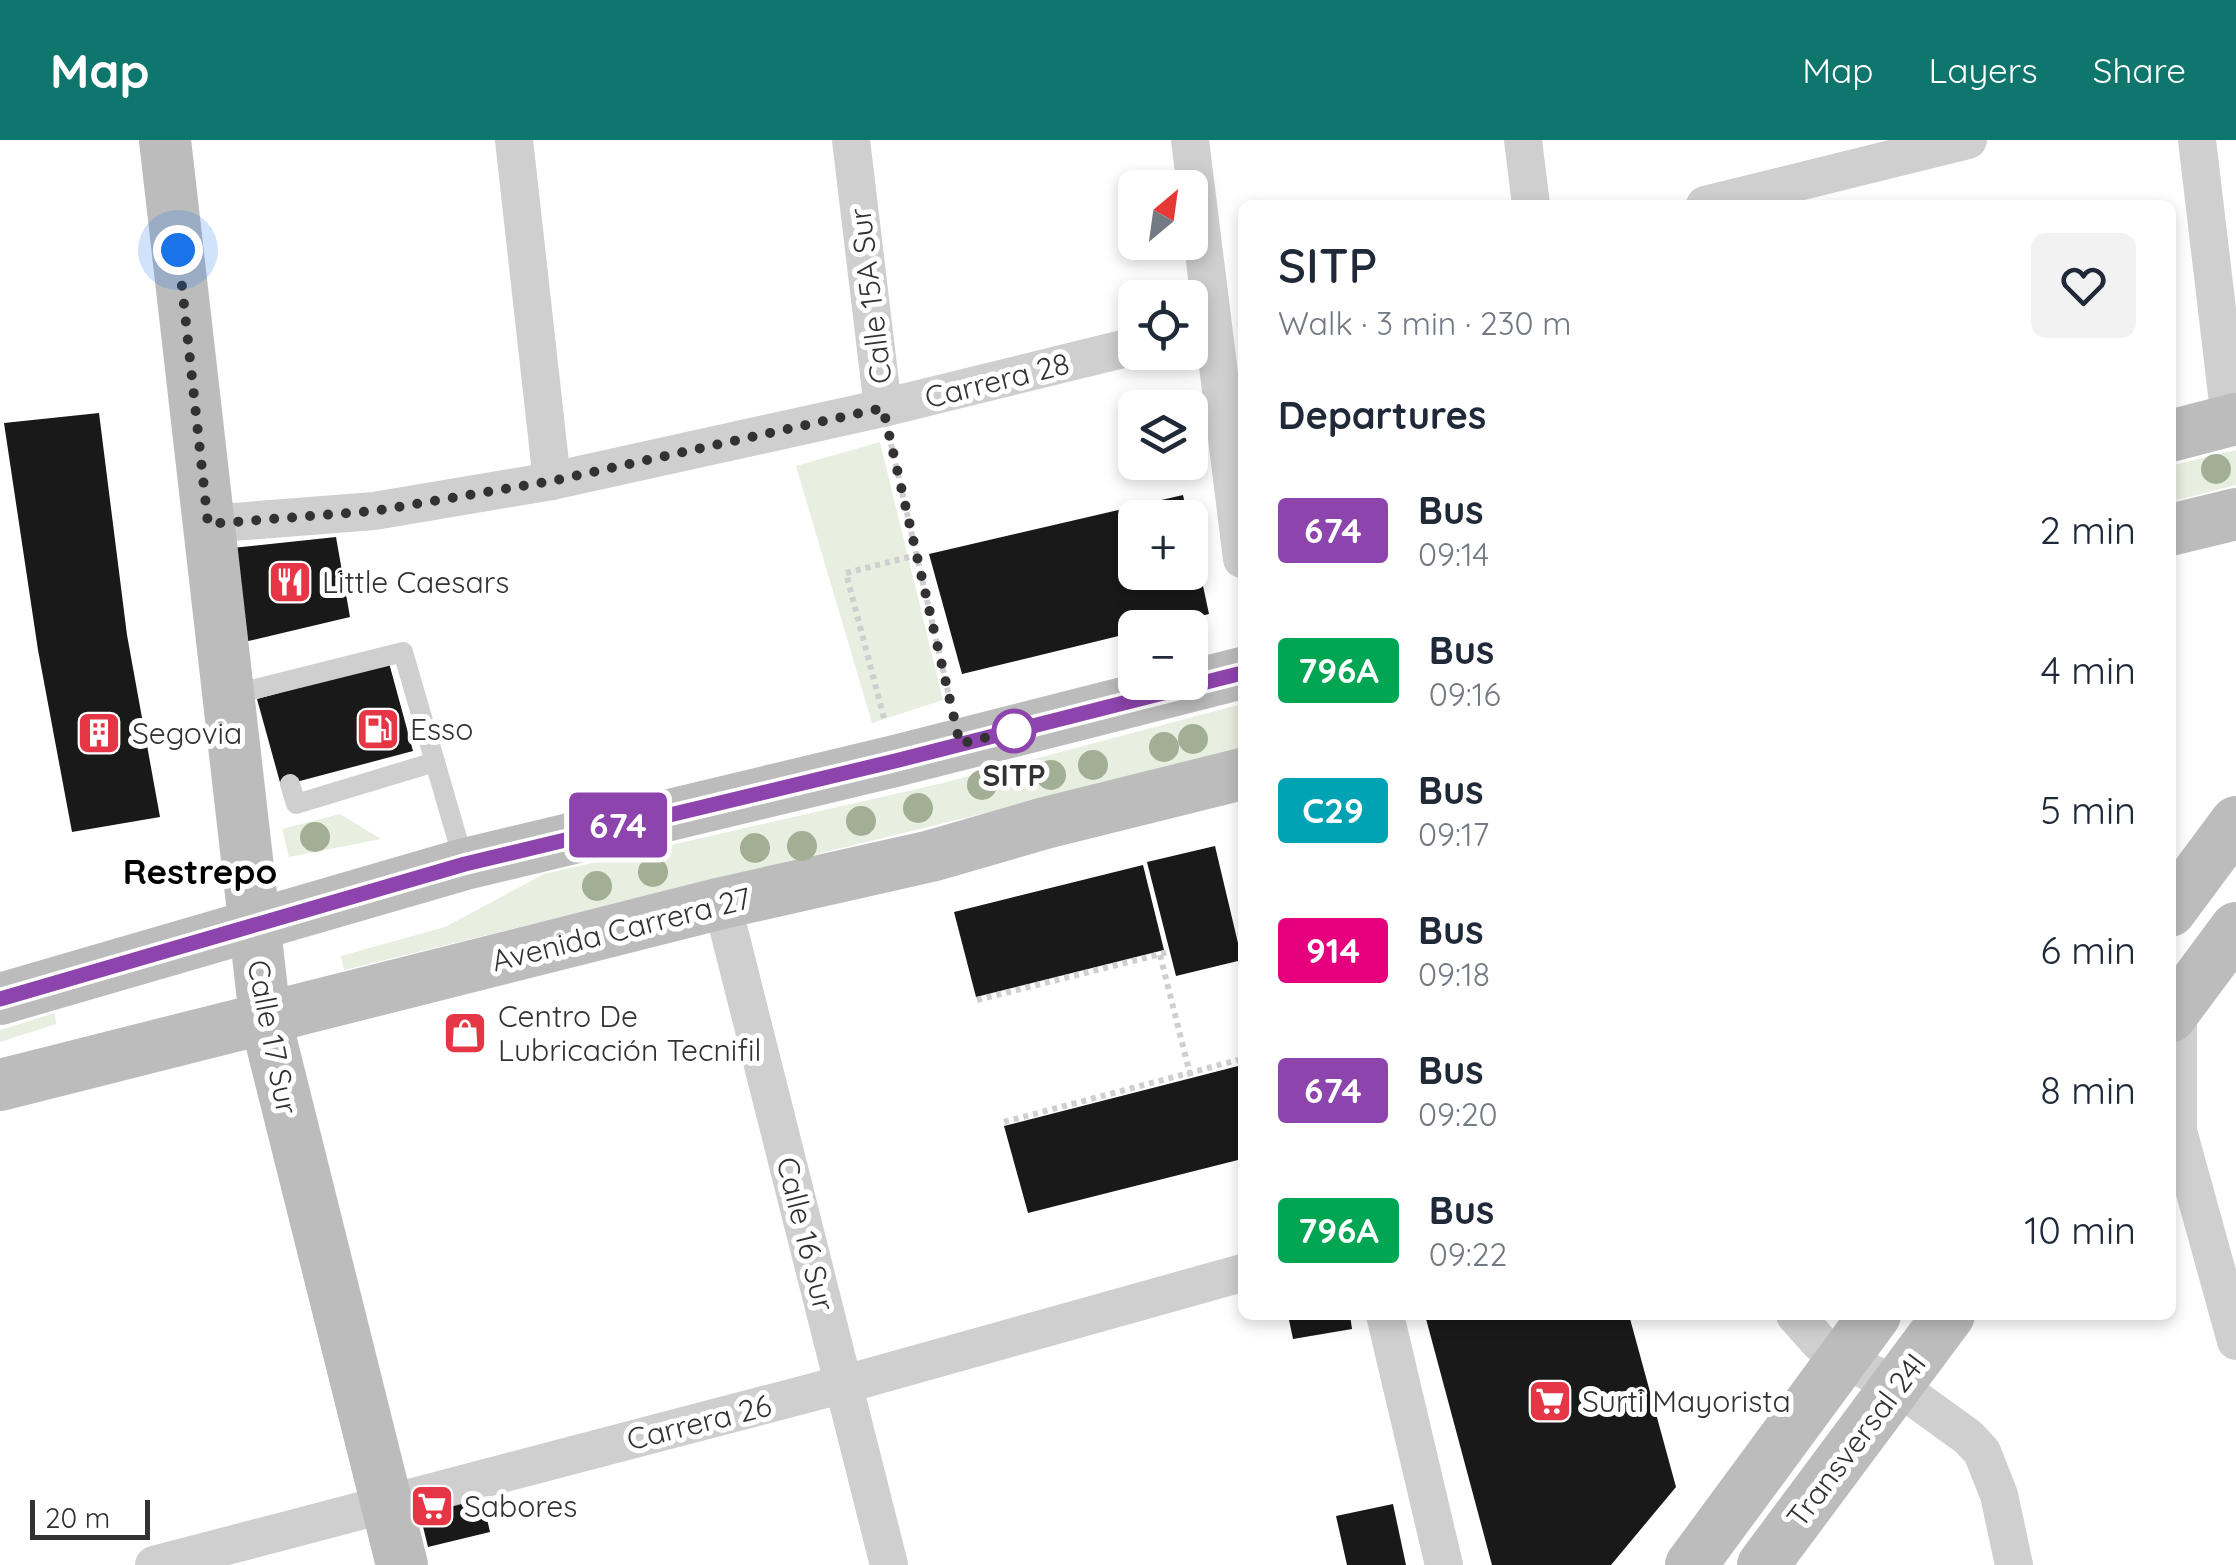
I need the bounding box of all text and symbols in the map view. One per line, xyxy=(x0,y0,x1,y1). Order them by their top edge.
text: Map xyxy=(50,40,150,100)
text: Map xyxy=(1802,48,1874,92)
text: Layers xyxy=(1929,48,2038,92)
text: Share xyxy=(2093,48,2186,92)
north arrow xyxy=(1118,170,1208,260)
map controls xyxy=(1118,170,1208,700)
street label: Calle 15A Sur xyxy=(840,205,900,386)
your location xyxy=(153,225,203,275)
button: heart xyxy=(2031,233,2136,338)
text: SITP xyxy=(1278,235,1377,295)
button: locate xyxy=(1118,280,1208,370)
text: Walk · 3 min · 230 m xyxy=(1278,303,1571,343)
street label: Carrera 28 xyxy=(921,344,1073,416)
button: layers xyxy=(1118,390,1208,480)
text: Departures xyxy=(1278,391,1486,439)
text: Bus xyxy=(1418,486,1484,534)
button: + xyxy=(1118,500,1208,590)
text: 2 min xyxy=(2040,506,2136,554)
text: 674 xyxy=(1304,508,1362,552)
text: 09:14 xyxy=(1418,534,1489,574)
restaurant icon: Little Caesars xyxy=(267,559,313,605)
place label: Little Caesars xyxy=(322,563,509,601)
button: − xyxy=(1118,610,1208,700)
text: Bus xyxy=(1429,626,1494,674)
text: 4 min xyxy=(2041,646,2136,694)
text: 796A xyxy=(1298,648,1379,692)
text: 09:16 xyxy=(1429,674,1501,714)
fuel station icon: Esso xyxy=(355,706,401,752)
building icon: Segovia xyxy=(76,710,122,756)
place label: Esso xyxy=(410,710,473,748)
marker: SITP xyxy=(993,710,1035,752)
place label: Segovia xyxy=(132,714,242,752)
place label: SITP xyxy=(982,756,1046,794)
text: Bus xyxy=(1418,766,1484,814)
text: 5 min xyxy=(2040,786,2136,834)
text: C29 xyxy=(1302,788,1364,832)
line badge: 674 xyxy=(560,792,676,858)
text: 674 xyxy=(589,803,647,847)
text: 09:17 xyxy=(1418,814,1489,854)
district label: Restrepo xyxy=(123,849,277,893)
street label: Avenida Carrera 27 xyxy=(487,878,755,980)
text: Bus xyxy=(1418,906,1484,954)
text: 6 min xyxy=(2040,926,2136,974)
text: 914 xyxy=(1306,928,1360,972)
text: 09:18 xyxy=(1418,954,1490,994)
street label: Calle 17 Sur xyxy=(239,957,307,1118)
place label: Centro De Lubricación Tecnifil xyxy=(498,997,761,1069)
shop icon: Centro De Lubricación Tecnifil xyxy=(442,1010,488,1056)
text: Bus xyxy=(1418,1046,1484,1094)
text: 8 min xyxy=(2040,1066,2136,1114)
text: 674 xyxy=(1304,1068,1362,1112)
text: 09:20 xyxy=(1418,1094,1498,1134)
street label: Calle 16 Sur xyxy=(769,1153,844,1315)
text: Bus xyxy=(1429,1186,1494,1234)
text: 10 min xyxy=(2024,1206,2136,1254)
text: 796A xyxy=(1298,1208,1379,1252)
text: 09:22 xyxy=(1429,1234,1507,1274)
street label: Transversal 24I xyxy=(1778,1345,1934,1535)
supermarket icon: Surti Mayorista xyxy=(1527,1378,1573,1424)
place label: Surti Mayorista xyxy=(1582,1382,1791,1420)
street label: Carrera 26 xyxy=(623,1386,775,1458)
supermarket icon: Sabores xyxy=(409,1483,455,1529)
place label: Sabores xyxy=(464,1487,577,1525)
scale bar xyxy=(30,1495,150,1540)
text: 20 m xyxy=(45,1500,110,1535)

